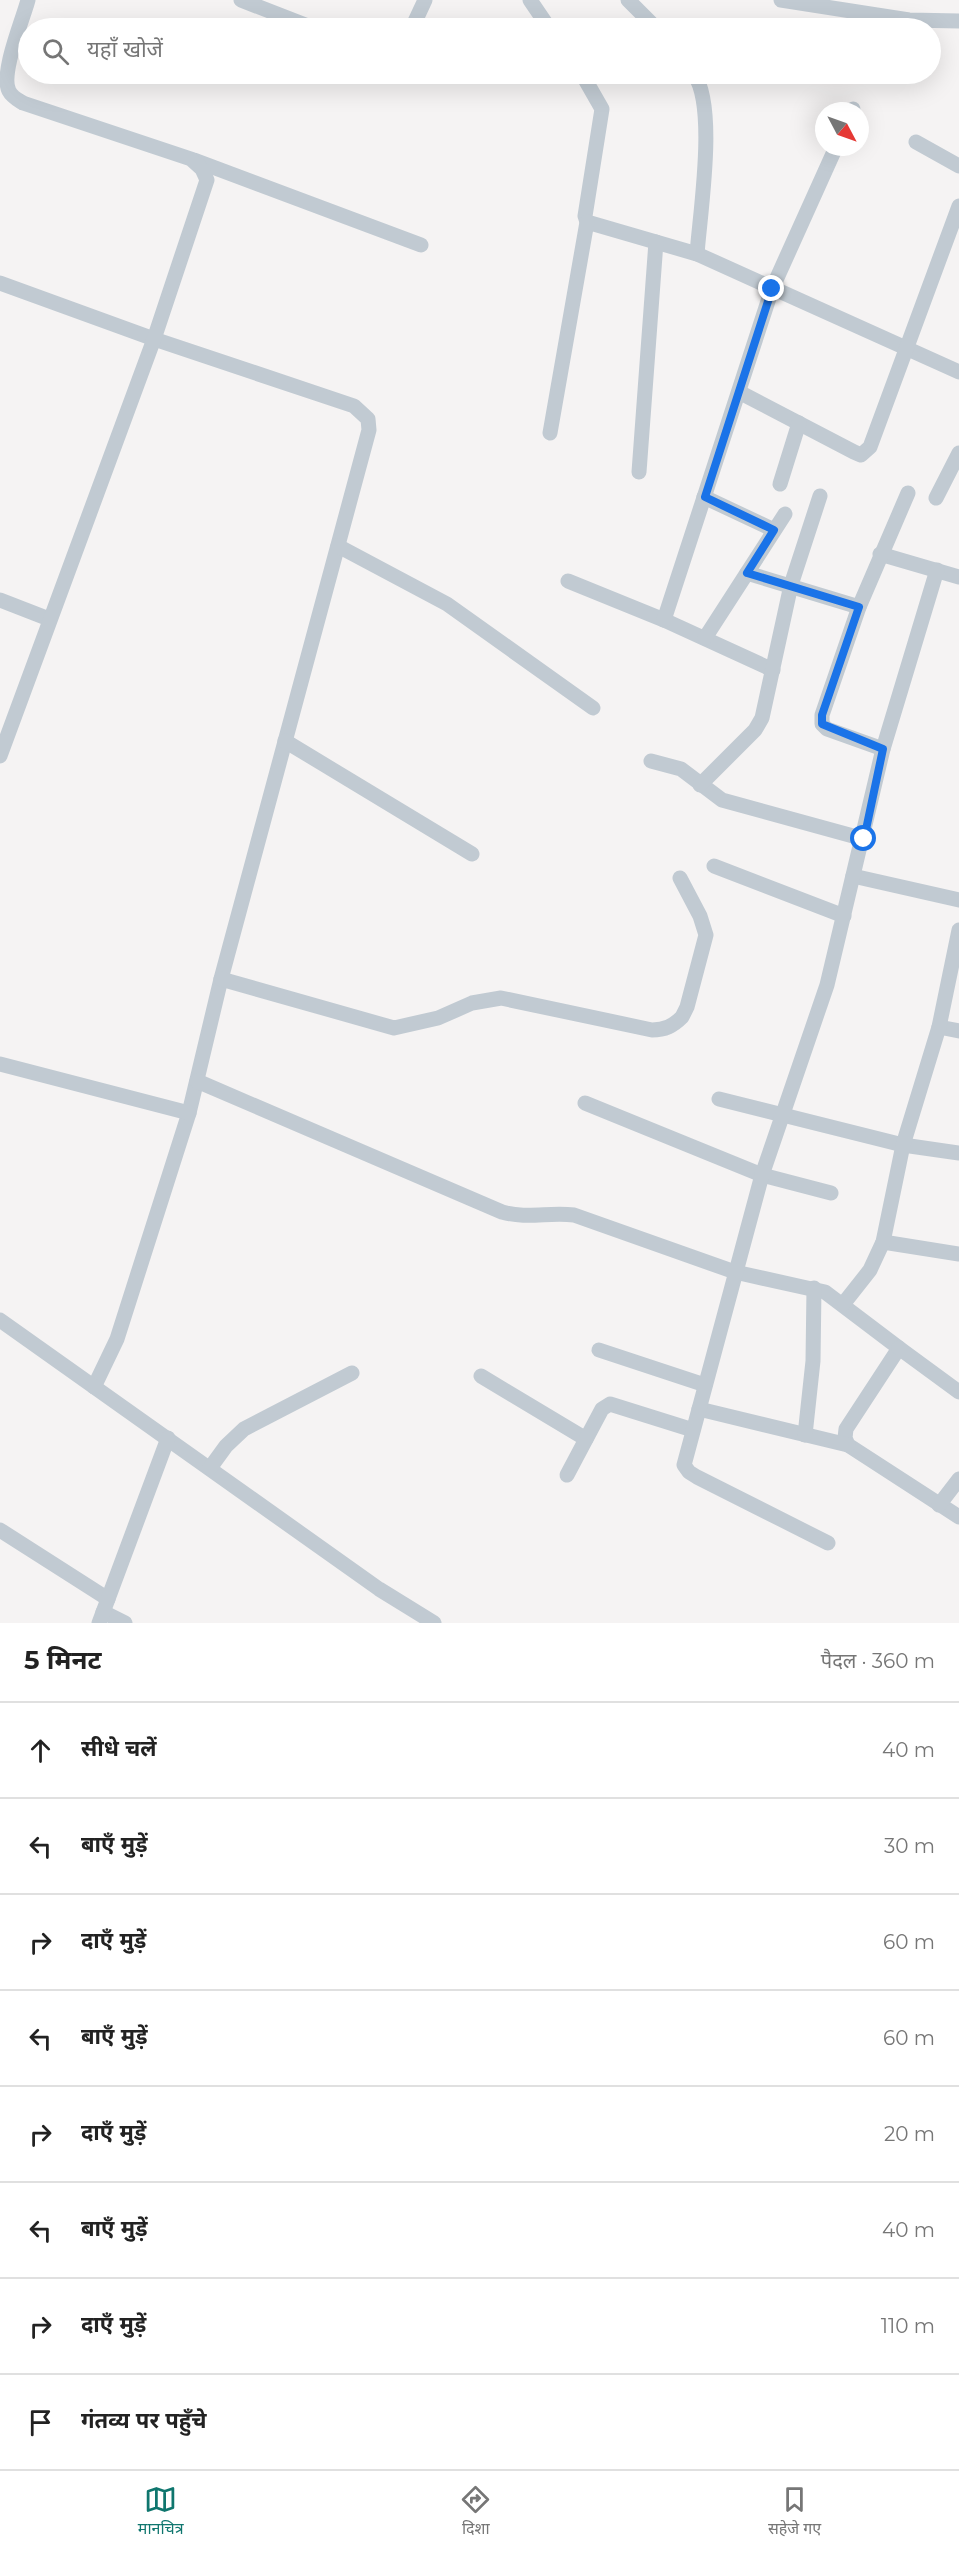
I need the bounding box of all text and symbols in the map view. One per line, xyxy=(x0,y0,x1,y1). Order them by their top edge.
search box xyxy=(18,18,941,84)
icon: search xyxy=(39,35,72,68)
text: यहाँ खोजें xyxy=(87,36,163,63)
north arrow xyxy=(815,102,869,156)
route end xyxy=(758,275,784,301)
route start xyxy=(850,825,876,851)
text: 5 मिनट xyxy=(24,1644,101,1676)
text: पैदल · 360 m xyxy=(821,1649,935,1673)
icon: ahead xyxy=(24,1734,57,1767)
text: सीधे चलें xyxy=(81,1735,157,1762)
text: 40 m xyxy=(882,1738,935,1762)
icon: left xyxy=(24,1830,57,1863)
text: बाएँ मुड़ें xyxy=(81,1831,148,1858)
text: 30 m xyxy=(884,1834,935,1858)
icon: right xyxy=(24,1926,57,1959)
text: दाएँ मुड़ें xyxy=(81,1927,146,1954)
text: 60 m xyxy=(883,1930,935,1954)
icon: left xyxy=(24,2022,57,2055)
text: बाएँ मुड़ें xyxy=(81,2023,148,2050)
text: 60 m xyxy=(883,2026,935,2050)
icon: right xyxy=(24,2118,57,2151)
text: दाएँ मुड़ें xyxy=(81,2119,146,2146)
text: 20 m xyxy=(884,2122,935,2146)
icon: left xyxy=(24,2214,57,2247)
text: बाएँ मुड़ें xyxy=(81,2215,148,2242)
text: 40 m xyxy=(882,2218,935,2242)
icon: right xyxy=(24,2310,57,2343)
text: दाएँ मुड़ें xyxy=(81,2311,146,2338)
text: 110 m xyxy=(881,2314,935,2338)
icon: arrive xyxy=(24,2406,57,2439)
text: गंतव्य पर पहुँचे xyxy=(81,2407,207,2434)
tab: मानचित्र xyxy=(138,2483,184,2541)
tab: दिशा xyxy=(459,2483,492,2541)
tab: सहेजे गए xyxy=(768,2483,821,2541)

